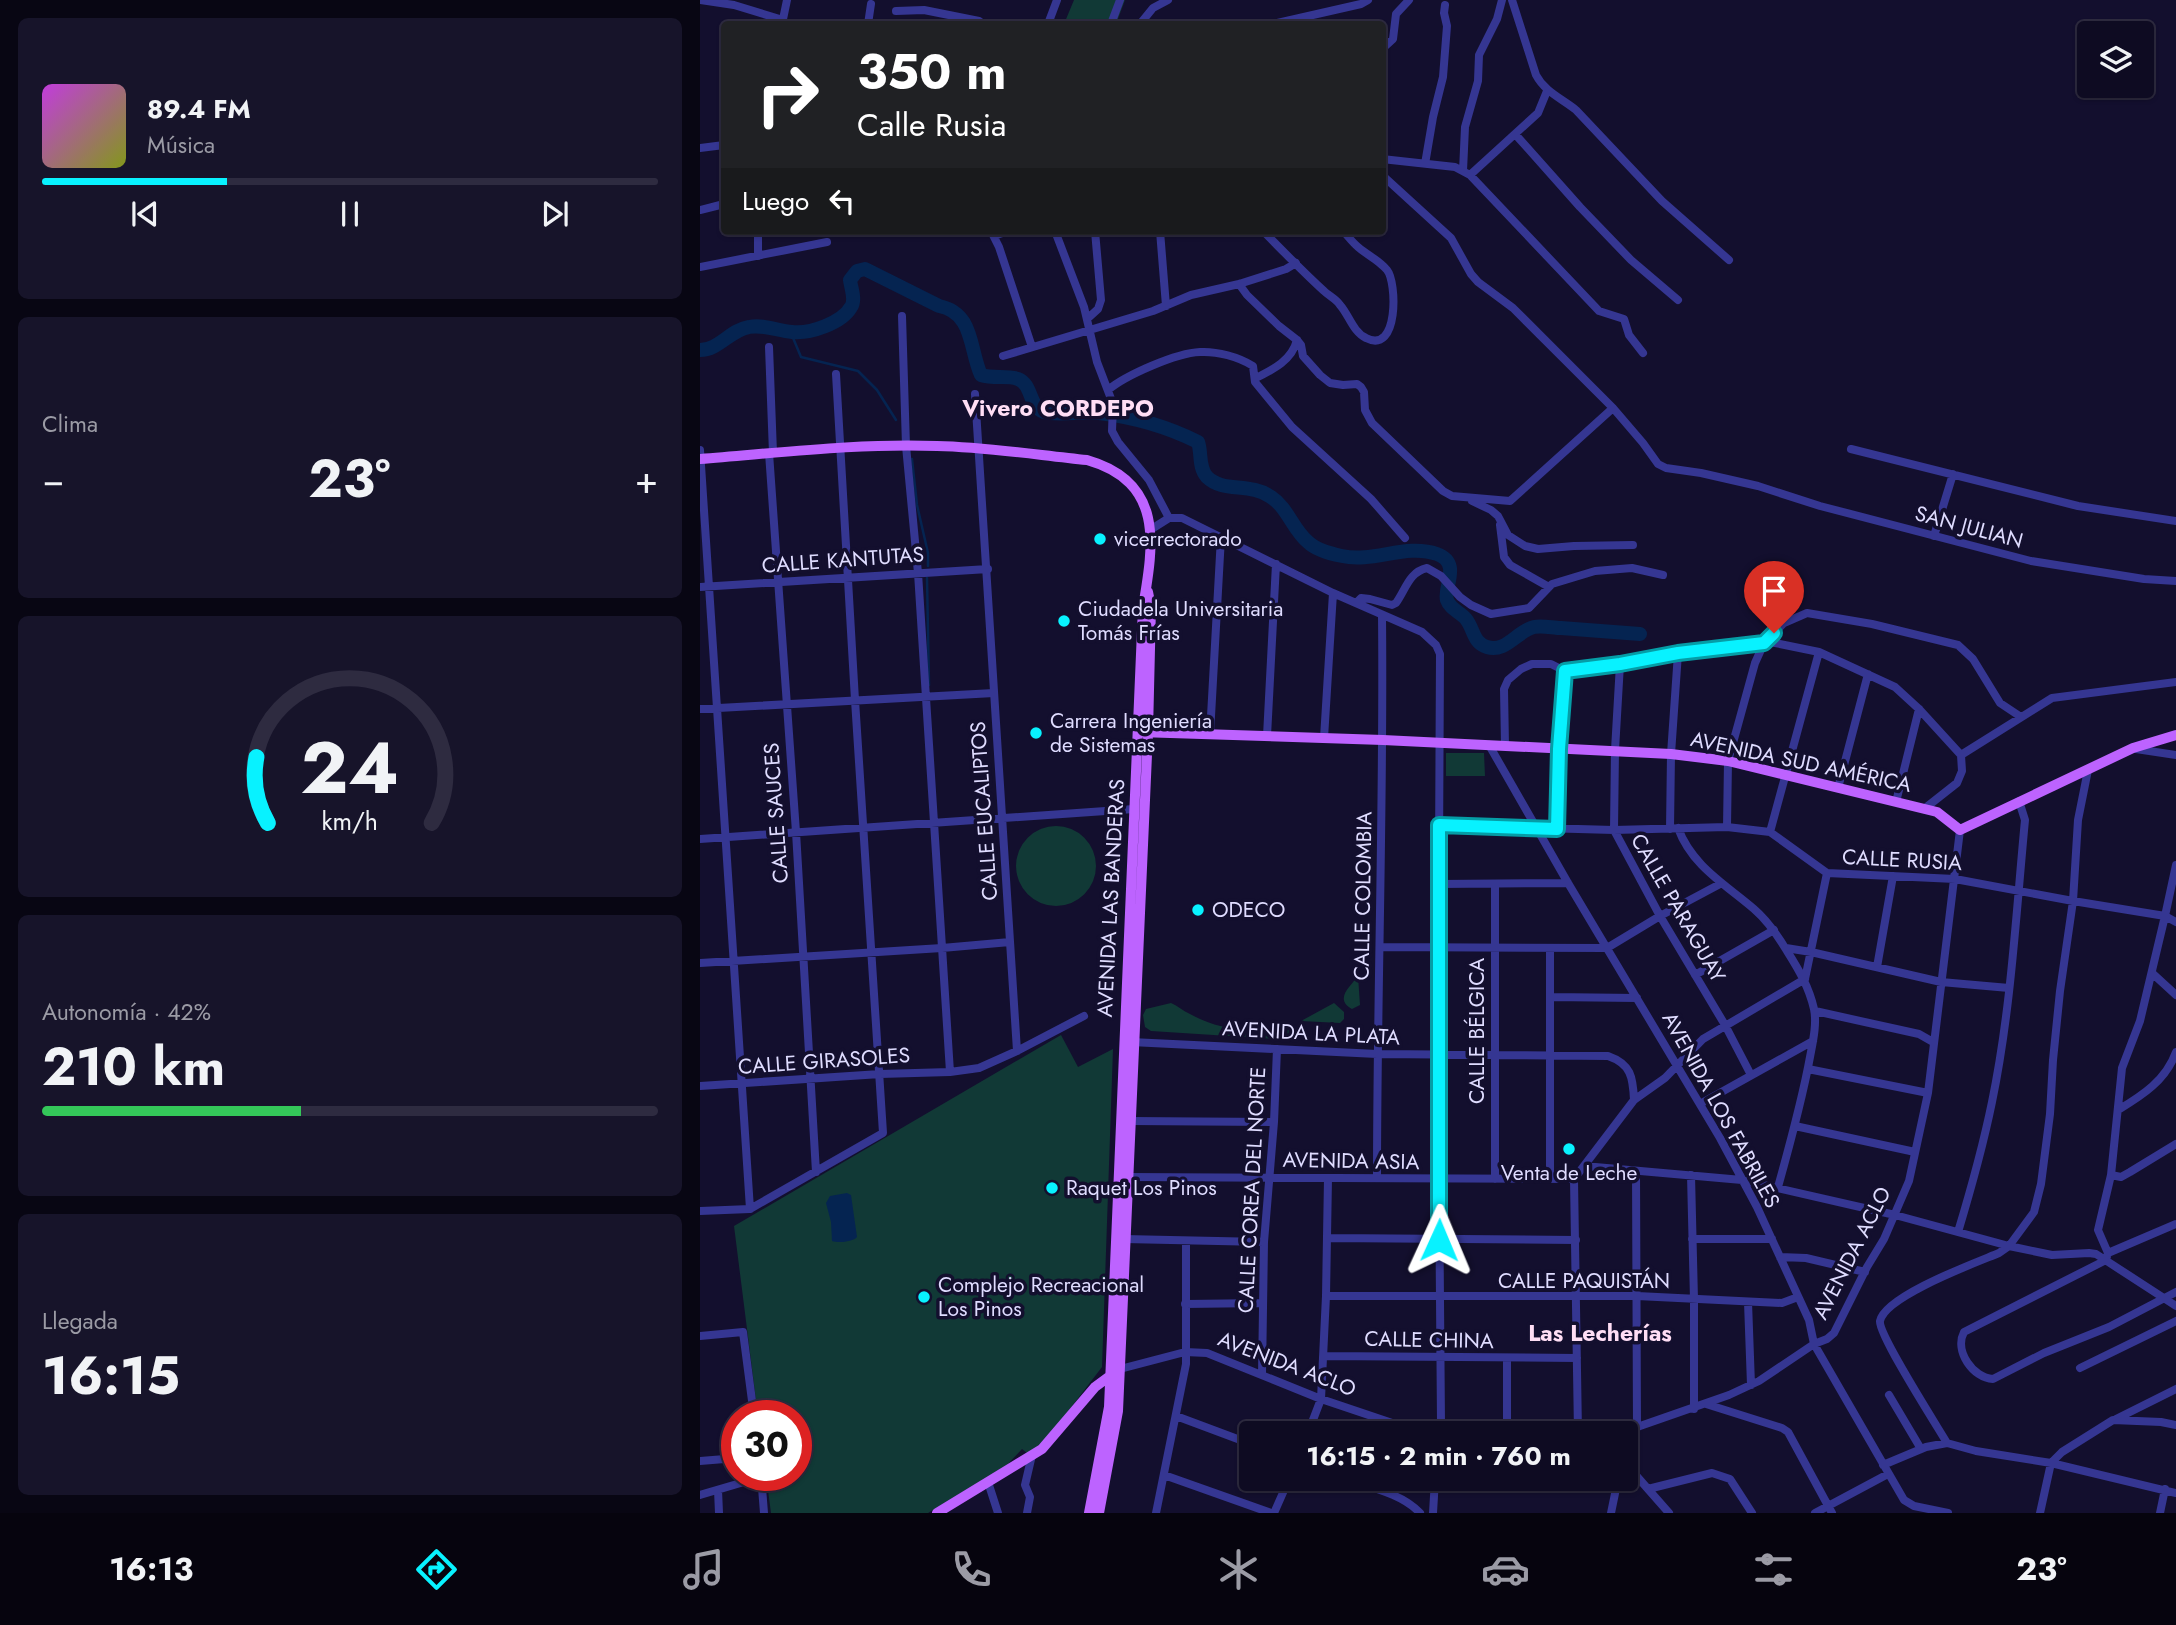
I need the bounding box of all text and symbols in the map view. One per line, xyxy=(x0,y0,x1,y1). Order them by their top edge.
map controls xyxy=(2077,21,2154,98)
button: layers xyxy=(2077,21,2154,98)
text: 350 m xyxy=(857,37,1006,107)
icon: right xyxy=(742,49,833,140)
text: 89.4 FM xyxy=(147,90,251,128)
text: Calle Rusia xyxy=(857,102,1006,148)
text: Música xyxy=(147,128,215,162)
text: Luego xyxy=(742,182,809,220)
icon: left xyxy=(823,182,861,220)
icon: previous xyxy=(126,195,164,233)
icon: pause xyxy=(331,195,369,233)
icon: next xyxy=(536,195,574,233)
district label: Vivero CORDEPO xyxy=(961,391,1154,425)
text: Clima xyxy=(42,407,98,441)
text: 23° xyxy=(309,441,390,517)
text: − xyxy=(42,452,64,507)
text: + xyxy=(635,452,658,507)
street label: SAN JULIAN xyxy=(1912,498,2026,556)
place label: vicerrectorado xyxy=(1114,524,1242,554)
marker: vicerrectorado xyxy=(1092,531,1108,547)
street label: CALLE KANTUTAS xyxy=(761,539,925,581)
pin xyxy=(1744,561,1804,633)
icon: arrive xyxy=(1755,572,1793,610)
place label: Ciudadela Universitaria Tomás Frías xyxy=(1078,594,1283,648)
marker: Ciudadela Universitaria Tomás Frías xyxy=(1056,613,1072,629)
place label: Carrera Ingeniería de Sistemas xyxy=(1050,706,1212,760)
text: 24 xyxy=(301,715,399,820)
street label: CALLE EUCALIPTOS xyxy=(963,720,1005,902)
street label: AVENIDA SUD AMÉRICA xyxy=(1688,724,1914,800)
marker: Carrera Ingeniería de Sistemas xyxy=(1028,725,1044,741)
street label: CALLE SAUCES xyxy=(756,742,796,884)
street label: AVENIDA LAS BANDERAS xyxy=(1090,778,1132,1018)
text: km/h xyxy=(322,802,378,838)
street label: CALLE COLOMBIA xyxy=(1347,811,1379,981)
street label: CALLE PARAGUAY xyxy=(1623,828,1733,988)
street label: CALLE RUSIA xyxy=(1841,842,1963,878)
place label: ODECO xyxy=(1212,895,1285,925)
marker: ODECO xyxy=(1190,902,1206,918)
street label: CALLE BÉLGICA xyxy=(1462,958,1492,1104)
text: Autonomía · 42% xyxy=(42,995,211,1029)
street label: AVENIDA LOS FABRILES xyxy=(1655,1007,1787,1213)
street label: AVENIDA LA PLATA xyxy=(1221,1013,1401,1053)
text: 210 km xyxy=(42,1029,225,1105)
street label: CALLE GIRASOLES xyxy=(737,1040,911,1082)
street label: CALLE COREA DEL NORTE xyxy=(1231,1066,1273,1314)
marker: Venta de Leche xyxy=(1561,1141,1577,1157)
street label: AVENIDA ASIA xyxy=(1282,1145,1420,1177)
place label: Venta de Leche xyxy=(1501,1158,1638,1188)
place label: Raquet Los Pinos xyxy=(1066,1173,1217,1203)
marker: Raquet Los Pinos xyxy=(1044,1180,1060,1196)
street label: AVENIDA ACLO xyxy=(1806,1181,1898,1325)
position arrow xyxy=(1402,1203,1476,1277)
street label: CALLE PAQUISTÁN xyxy=(1498,1266,1670,1296)
place label: Complejo Recreacional Los Pinos xyxy=(938,1270,1144,1324)
marker: Complejo Recreacional Los Pinos xyxy=(916,1289,932,1305)
text: Llegada xyxy=(42,1304,118,1338)
district label: Las Lecherías xyxy=(1528,1316,1672,1350)
street label: AVENIDA ACLO xyxy=(1214,1324,1360,1404)
street label: CALLE CHINA xyxy=(1364,1324,1494,1356)
text: 16:15 xyxy=(42,1338,180,1414)
speed limit sign: 30 xyxy=(721,1400,812,1491)
text: 16:15 · 2 min · 760 m xyxy=(1306,1437,1571,1475)
icon: directions xyxy=(412,1545,461,1594)
icon: music xyxy=(679,1545,728,1594)
icon: phone xyxy=(947,1545,996,1594)
icon: climate xyxy=(1214,1545,1263,1594)
icon: car xyxy=(1481,1545,1530,1594)
icon: filters xyxy=(1749,1545,1798,1594)
text: 16:13 xyxy=(109,1546,193,1592)
text: 23° xyxy=(2016,1546,2067,1592)

